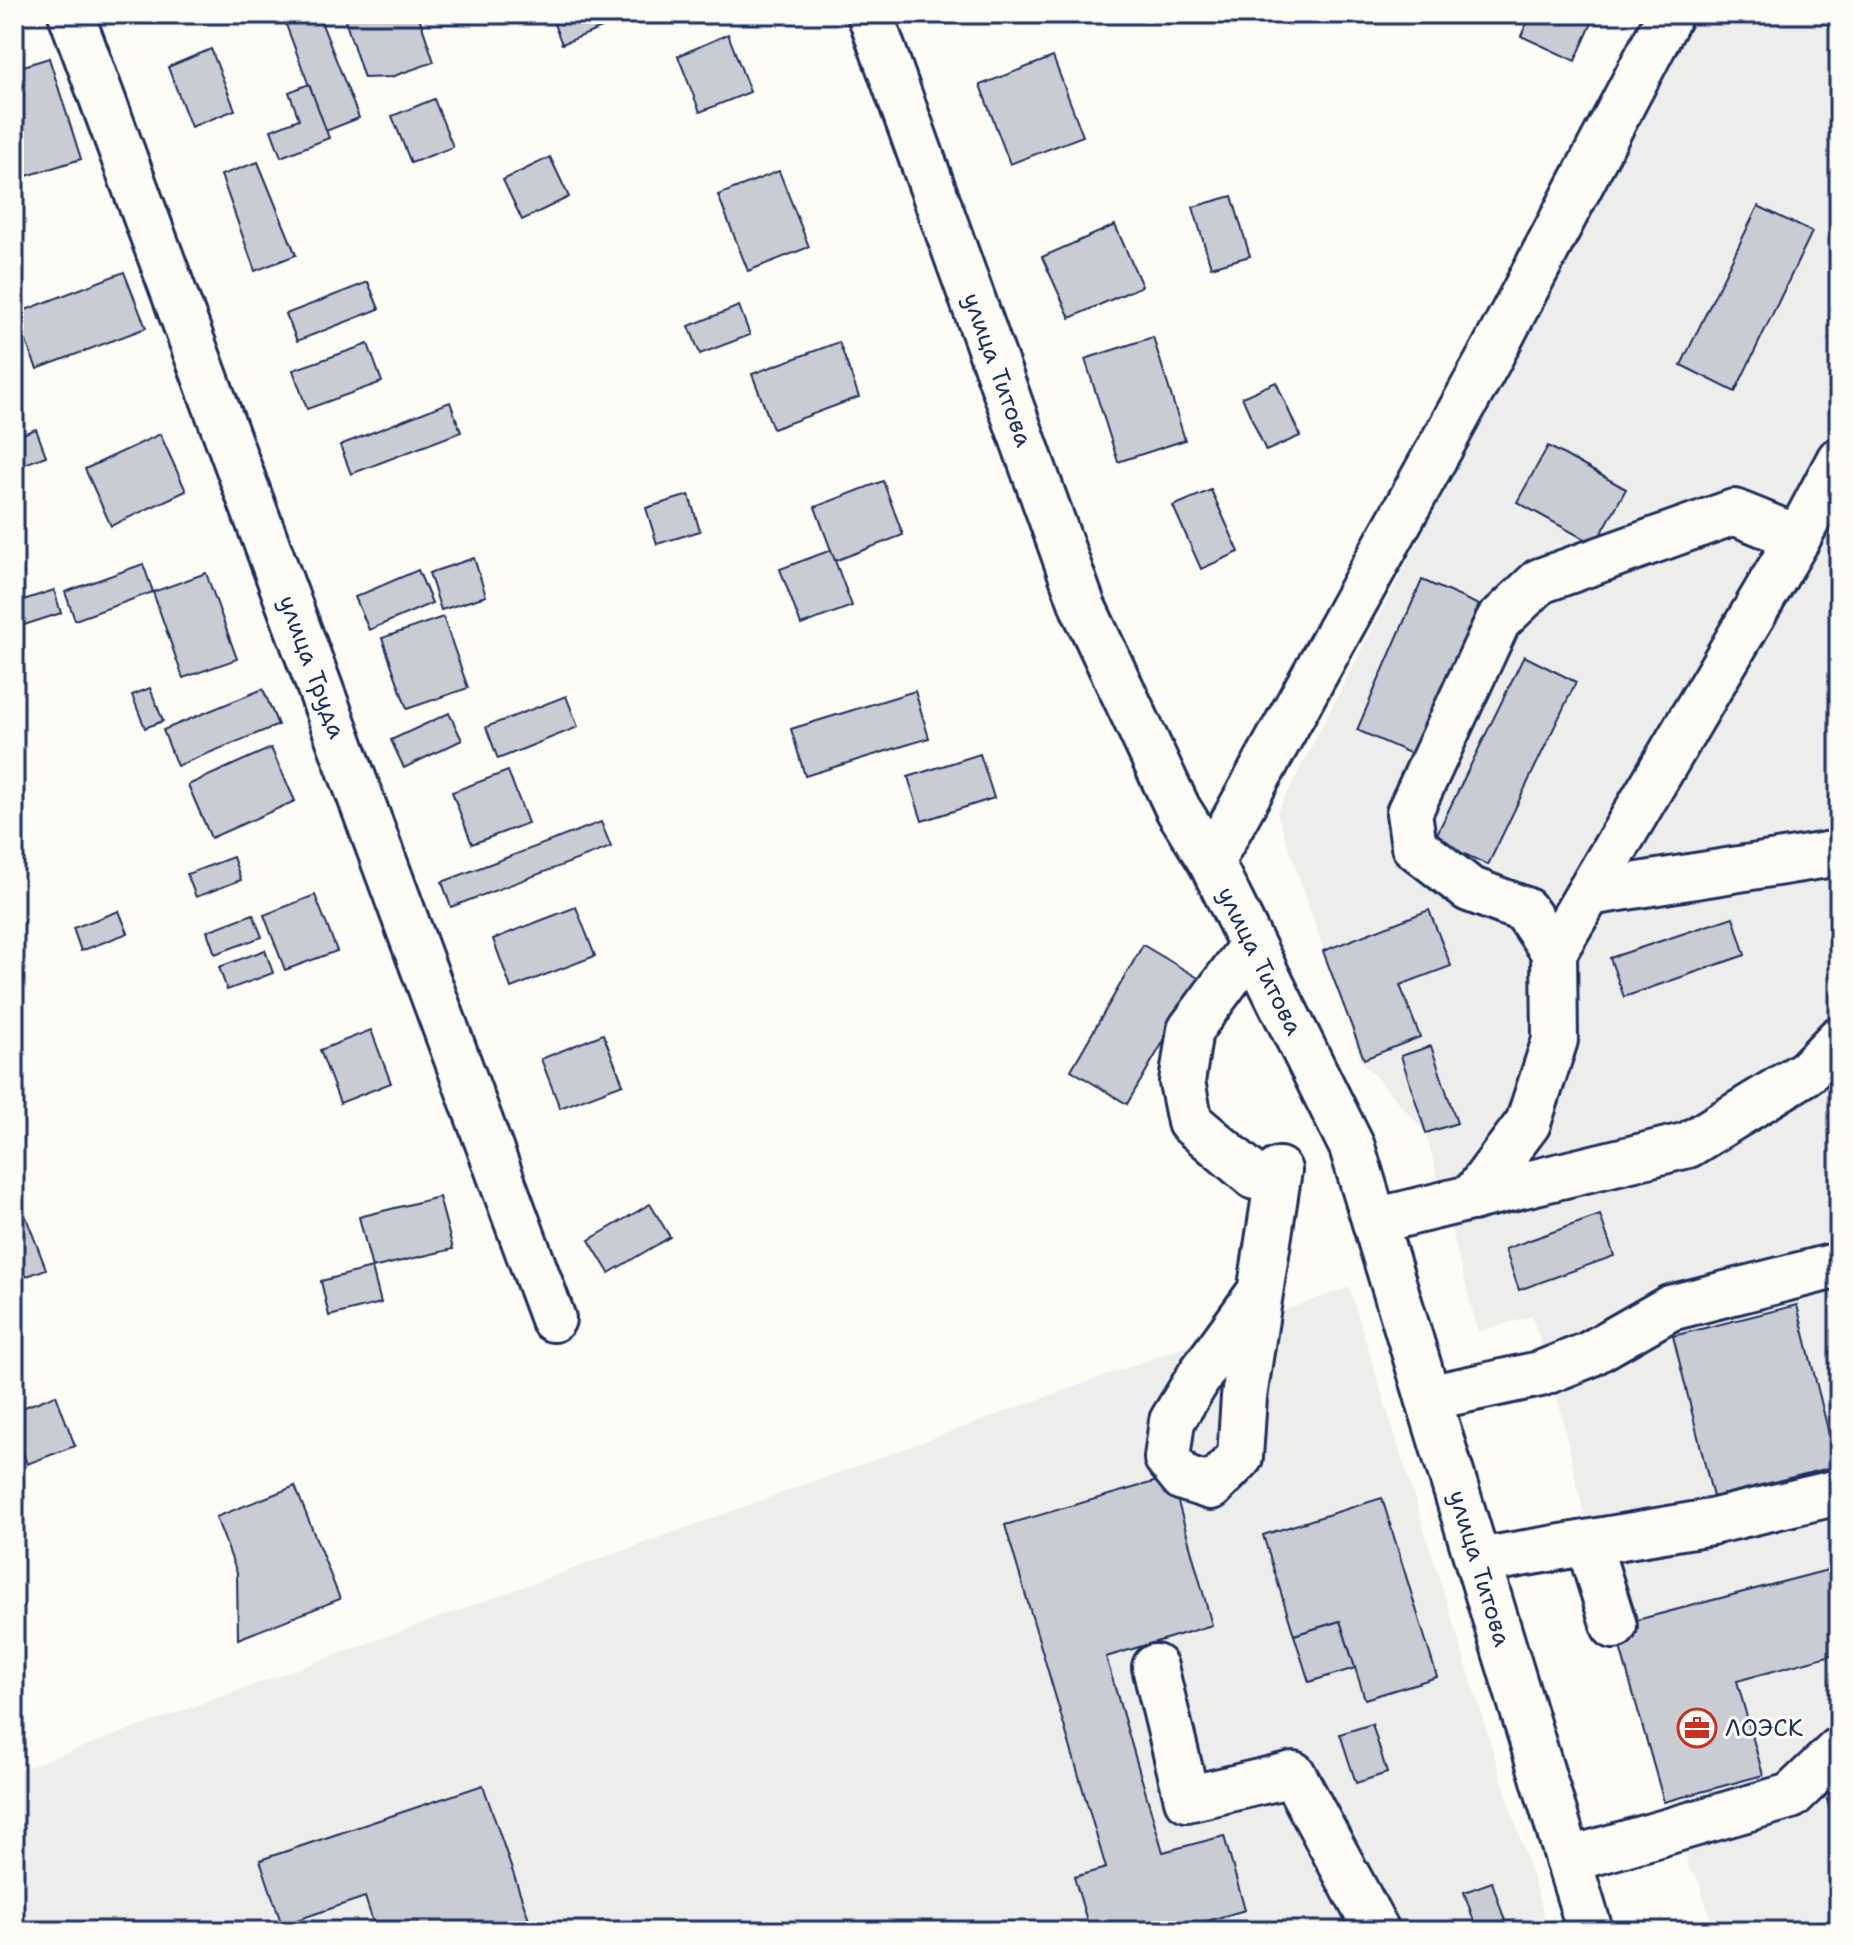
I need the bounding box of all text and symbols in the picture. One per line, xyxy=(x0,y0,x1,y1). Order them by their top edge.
street label: улица Титова xyxy=(955,288,1040,451)
street label: улица Труда xyxy=(271,591,353,743)
street label: улица Титова xyxy=(1210,881,1310,1040)
street label: улица Титова xyxy=(1441,1486,1519,1650)
office icon: ЛОЭСК xyxy=(1676,1707,1718,1749)
place label: ЛОЭСК xyxy=(1725,1712,1804,1744)

